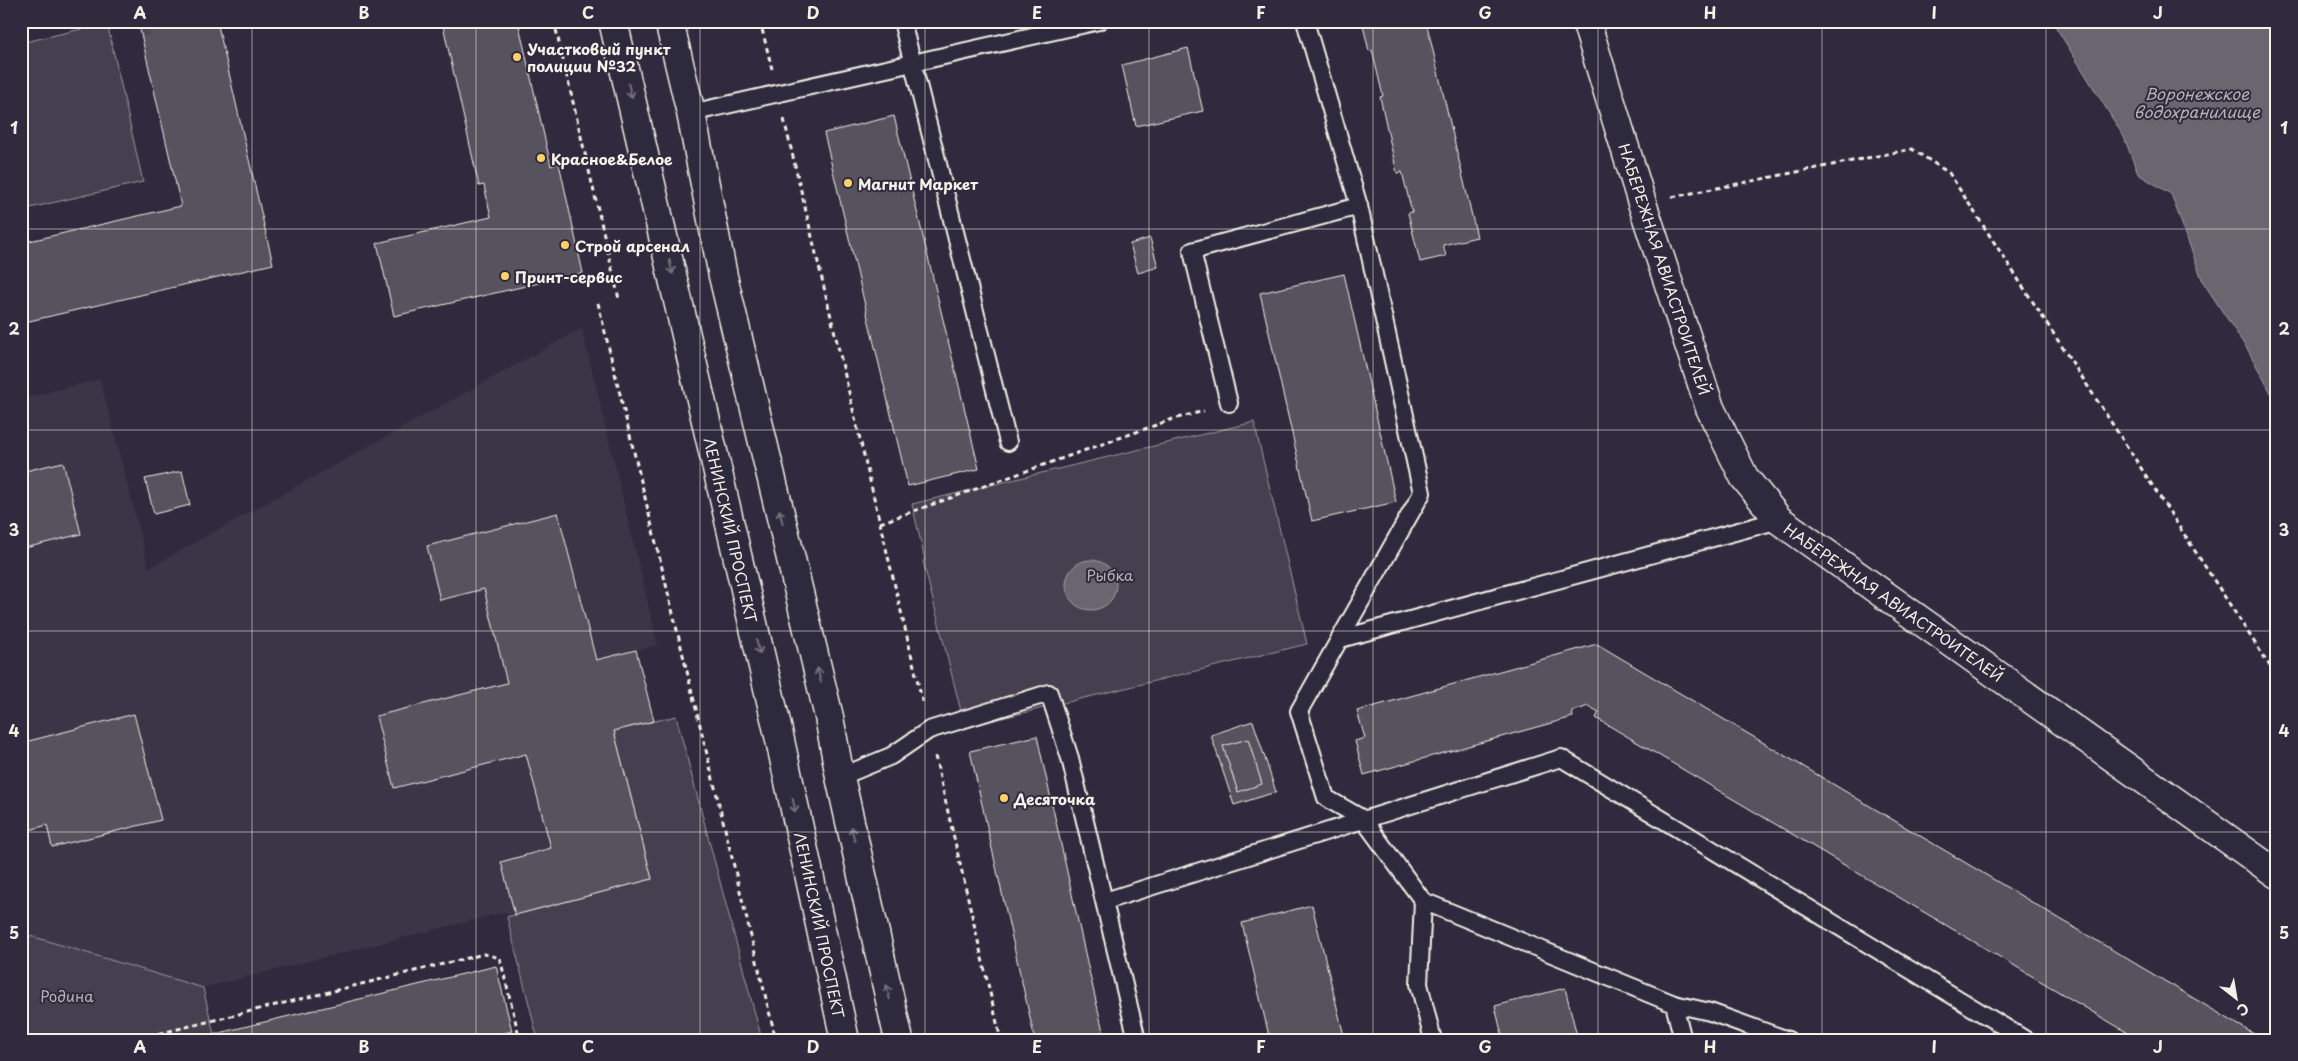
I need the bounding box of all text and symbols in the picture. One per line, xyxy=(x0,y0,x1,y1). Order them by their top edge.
text: A xyxy=(134,0,147,24)
text: B xyxy=(359,0,370,24)
text: C xyxy=(582,0,594,24)
text: D xyxy=(807,0,819,24)
text: E xyxy=(1032,0,1042,24)
text: F xyxy=(1256,0,1266,24)
text: G xyxy=(1478,0,1492,24)
text: H xyxy=(1704,0,1716,24)
text: I xyxy=(1931,0,1937,24)
text: J xyxy=(2153,0,2163,24)
place label: Участковый пункт полиции №32 xyxy=(527,37,672,77)
marker: Участковый пункт полиции №32 xyxy=(511,51,523,63)
water label: Воронежское водохранилище xyxy=(2134,81,2261,123)
one-way arrow xyxy=(626,83,635,99)
text: 1 xyxy=(10,115,18,139)
text: 1 xyxy=(2280,115,2288,139)
street label: НАБЕРЕЖНАЯ АВИАСТРОИТЕЛЕЙ xyxy=(1613,140,1717,398)
place label: Красное&Белое xyxy=(551,147,673,170)
marker: Красное&Белое xyxy=(535,152,547,164)
place label: Магнит Маркет xyxy=(858,172,979,195)
marker: Магнит Маркет xyxy=(842,177,854,189)
place label: Строй арсенал xyxy=(575,234,690,257)
marker: Строй арсенал xyxy=(559,239,571,251)
one-way arrow xyxy=(667,258,676,274)
place label: Принт-сервис xyxy=(515,265,623,288)
marker: Принт-сервис xyxy=(499,270,511,282)
text: 2 xyxy=(8,316,20,340)
text: 2 xyxy=(2278,316,2290,340)
street label: ЛЕНИНСКИЙ ПРОСПЕКТ xyxy=(699,435,764,626)
one-way arrow xyxy=(776,509,785,525)
text: 3 xyxy=(9,517,19,541)
street label: НАБЕРЕЖНАЯ АВИАСТРОИТЕЛЕЙ xyxy=(1780,517,2008,687)
text: 3 xyxy=(2279,517,2289,541)
park label: Рыбка xyxy=(1087,563,1134,586)
one-way arrow xyxy=(754,638,763,654)
one-way arrow xyxy=(814,667,823,683)
text: 4 xyxy=(9,718,20,742)
text: 4 xyxy=(2279,718,2290,742)
place label: Десяточка xyxy=(1013,787,1096,810)
marker: Десяточка xyxy=(998,792,1010,804)
one-way arrow xyxy=(790,797,799,813)
one-way arrow xyxy=(848,826,857,842)
street label: ЛЕНИНСКИЙ ПРОСПЕКТ xyxy=(789,830,851,1021)
text: 5 xyxy=(9,920,19,944)
text: 5 xyxy=(2279,920,2289,944)
north arrow xyxy=(2210,974,2260,1024)
park label: Родина xyxy=(40,984,94,1007)
one-way arrow xyxy=(883,985,892,1001)
text: С xyxy=(2233,998,2253,1021)
text: A xyxy=(134,1034,147,1058)
text: B xyxy=(359,1034,370,1058)
text: C xyxy=(582,1034,594,1058)
text: D xyxy=(807,1034,819,1058)
text: E xyxy=(1032,1034,1042,1058)
text: F xyxy=(1256,1034,1266,1058)
text: G xyxy=(1478,1034,1492,1058)
text: H xyxy=(1704,1034,1716,1058)
text: I xyxy=(1931,1034,1937,1058)
text: J xyxy=(2153,1034,2163,1058)

